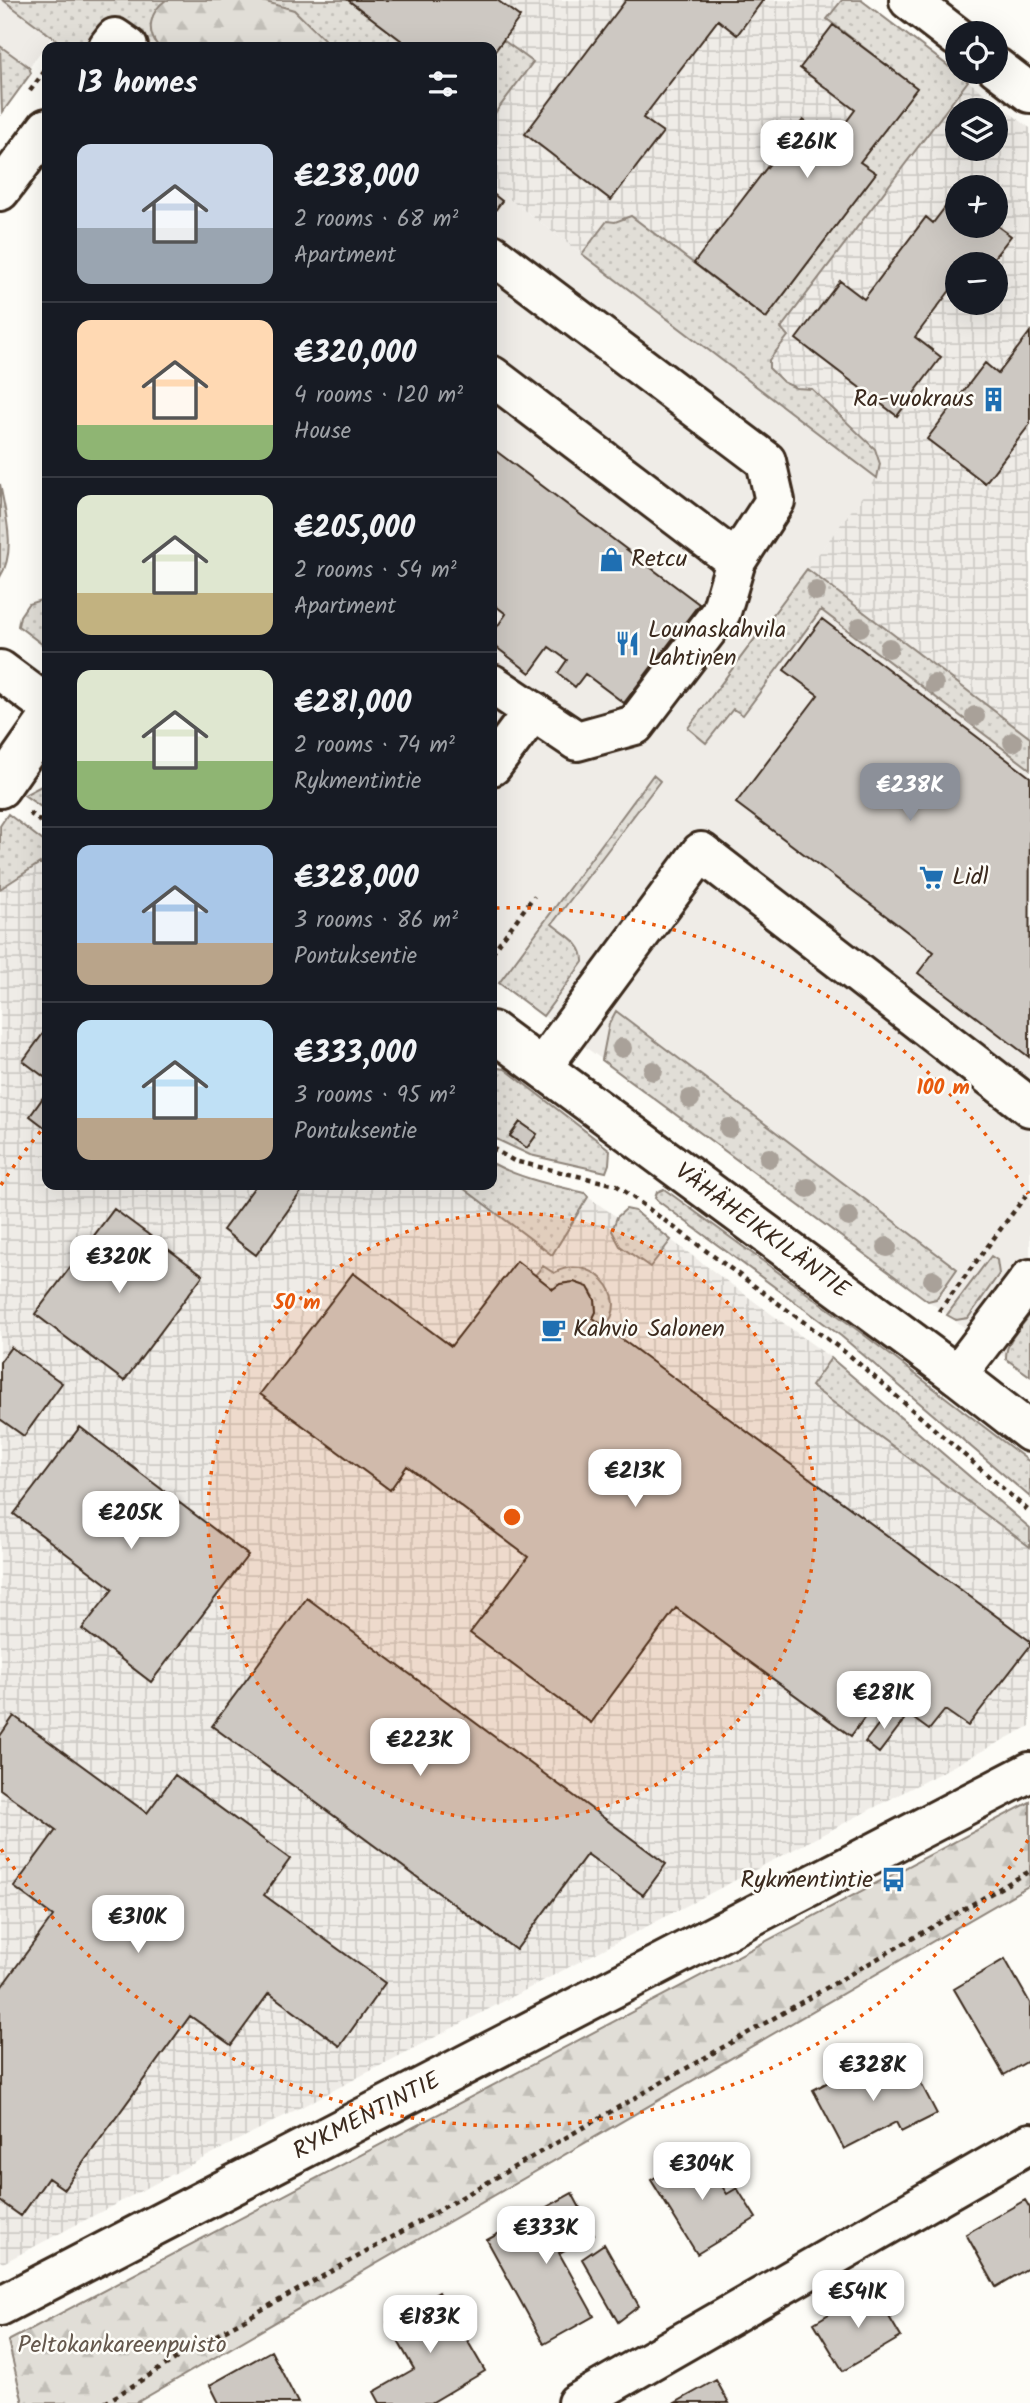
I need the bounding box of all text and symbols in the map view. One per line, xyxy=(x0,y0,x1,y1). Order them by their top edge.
map controls xyxy=(945,21,1008,315)
button: locate xyxy=(945,21,1008,84)
text: 13 homes xyxy=(77,60,198,108)
icon: filters xyxy=(424,65,462,103)
button: layers xyxy=(945,98,1008,161)
pin: €261K xyxy=(758,120,856,180)
text: €261K xyxy=(776,125,838,161)
text: €238,000 xyxy=(294,154,419,202)
icon: home xyxy=(133,172,217,256)
button: + xyxy=(945,175,1008,238)
text: 2 rooms · 68 m² xyxy=(294,202,458,238)
text: Apartment xyxy=(294,238,396,274)
button: − xyxy=(945,252,1008,315)
text: €320,000 xyxy=(294,330,416,378)
icon: home xyxy=(133,348,217,432)
text: 4 rooms · 120 m² xyxy=(294,378,463,414)
place label: Ra-vuokraus xyxy=(853,380,974,419)
building icon: Ra-vuokraus xyxy=(980,385,1008,413)
text: House xyxy=(294,414,351,450)
text: €205,000 xyxy=(294,505,415,553)
icon: home xyxy=(133,523,217,607)
place label: Retcu xyxy=(631,540,688,579)
shop icon: Retcu xyxy=(597,545,625,573)
text: 2 rooms · 54 m² xyxy=(294,553,457,589)
text: Apartment xyxy=(294,589,396,625)
place label: Lounaskahvila Lahtinen xyxy=(648,611,786,678)
restaurant icon: Lounaskahvila Lahtinen xyxy=(614,630,642,658)
text: €281,000 xyxy=(294,680,411,728)
icon: home xyxy=(133,698,217,782)
text: 2 rooms · 74 m² xyxy=(294,728,455,764)
text: Rykmentintie xyxy=(294,764,421,800)
pin: €238K xyxy=(861,764,959,823)
text: €238K xyxy=(876,768,944,804)
text: €328,000 xyxy=(294,855,419,903)
place label: Lidl xyxy=(952,858,989,897)
supermarket icon: Lidl xyxy=(918,863,946,891)
icon: home xyxy=(133,873,217,957)
text: 3 rooms · 86 m² xyxy=(294,903,458,939)
text: Pontuksentie xyxy=(294,939,417,975)
text: €333,000 xyxy=(294,1030,416,1078)
icon: home xyxy=(133,1048,217,1132)
text: 100 m xyxy=(916,1072,970,1105)
text: 3 rooms · 95 m² xyxy=(294,1078,455,1114)
text: Pontuksentie xyxy=(294,1114,417,1150)
street label: VÄHÄHEIKKILÄNTIE xyxy=(666,1153,859,1309)
pin: €320K xyxy=(70,1236,168,1295)
text: €320K xyxy=(86,1240,152,1276)
text: 50 m xyxy=(273,1287,320,1320)
place label: Kahvio Salonen xyxy=(573,1310,725,1349)
cafe icon: Kahvio Salonen xyxy=(539,1315,567,1343)
pin: €213K xyxy=(586,1450,684,1509)
text: €213K xyxy=(604,1454,666,1490)
pin: €205K xyxy=(82,1492,180,1551)
text: €205K xyxy=(98,1496,164,1532)
centre of rings xyxy=(500,1505,524,1529)
pin: €281K xyxy=(835,1672,933,1731)
text: €281K xyxy=(853,1676,915,1712)
pin: €223K xyxy=(371,1718,469,1778)
text: €223K xyxy=(386,1723,454,1759)
place label: Rykmentintie xyxy=(740,1861,873,1900)
bus stop icon: Rykmentintie xyxy=(879,1866,907,1894)
pin: €310K xyxy=(89,1896,187,1955)
text: €310K xyxy=(108,1900,168,1936)
pin: €328K xyxy=(824,2044,922,2103)
text: €328K xyxy=(839,2048,907,2084)
street label: RYKMENTINTIE xyxy=(286,2061,448,2171)
pin: €304K xyxy=(653,2142,751,2202)
text: €304K xyxy=(669,2147,735,2183)
pin: €333K xyxy=(497,2206,595,2266)
text: €333K xyxy=(513,2211,579,2247)
pin: €541K xyxy=(809,2270,907,2330)
text: €541K xyxy=(828,2275,888,2311)
pin: €183K xyxy=(381,2296,479,2355)
text: €183K xyxy=(399,2300,461,2336)
park label: Peltokankareenpuisto xyxy=(17,2326,227,2365)

